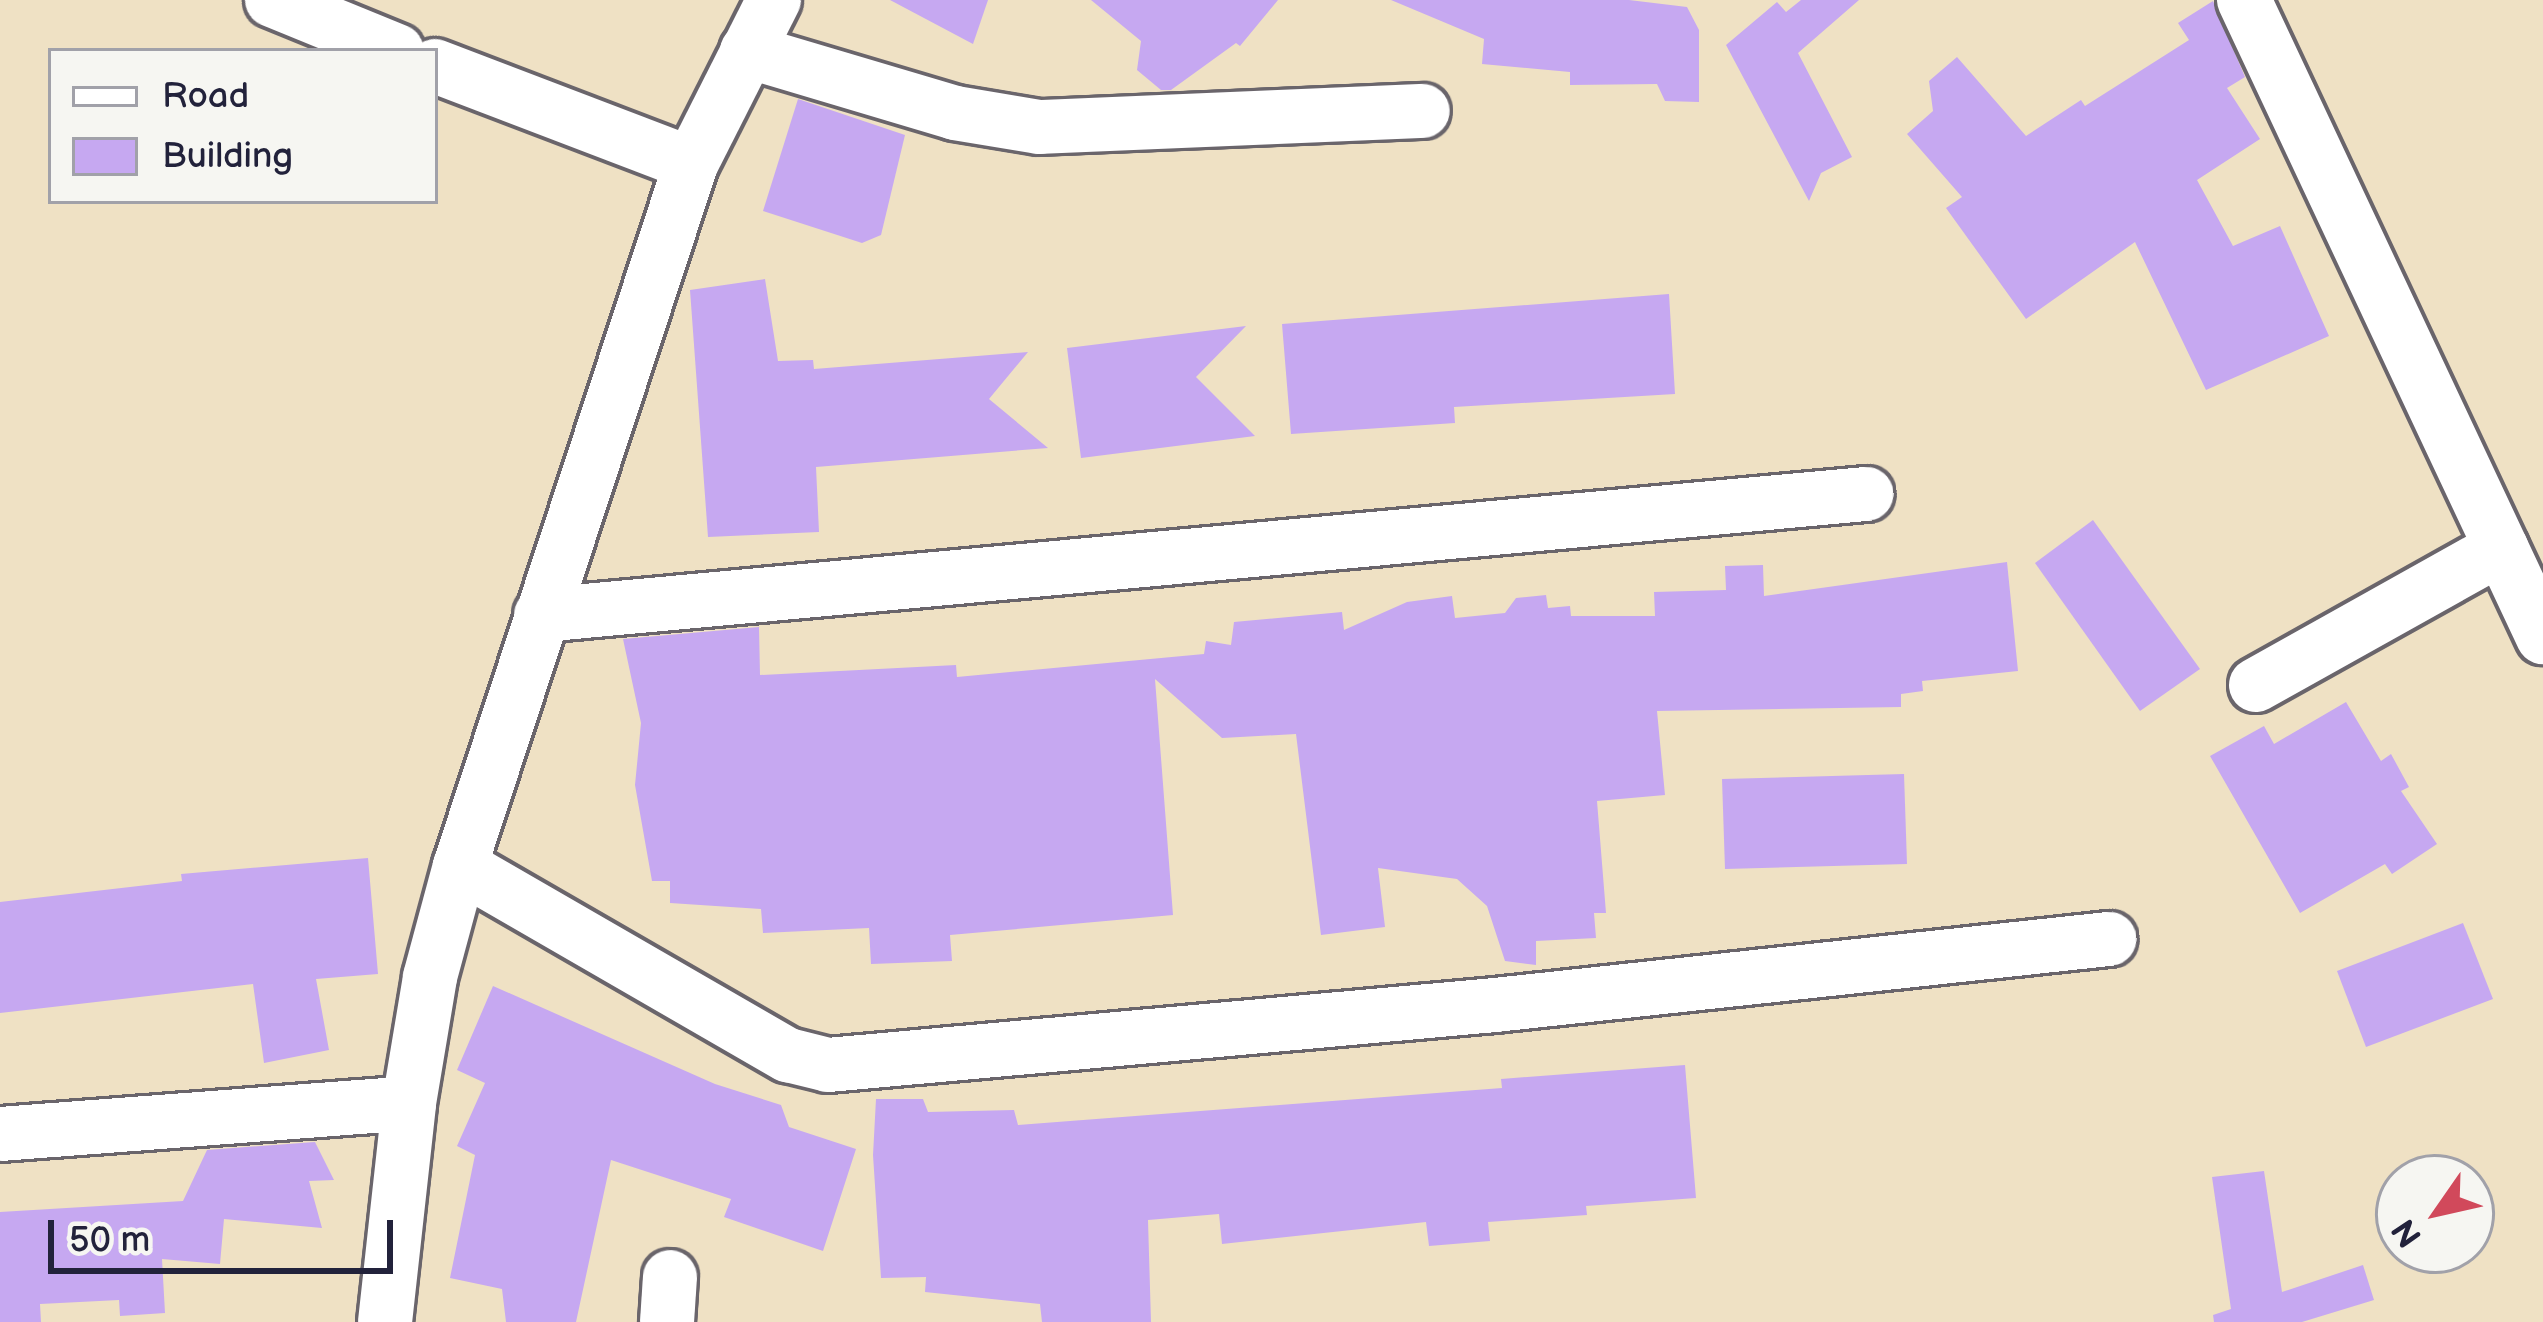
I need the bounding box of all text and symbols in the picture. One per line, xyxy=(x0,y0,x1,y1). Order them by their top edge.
legend xyxy=(48,48,438,204)
text: Road xyxy=(162,75,249,118)
text: Building xyxy=(162,135,293,178)
north arrow xyxy=(2375,1154,2495,1274)
scale bar xyxy=(54,1196,399,1270)
text: N xyxy=(2384,1211,2431,1254)
text: 50 m xyxy=(69,1219,150,1262)

